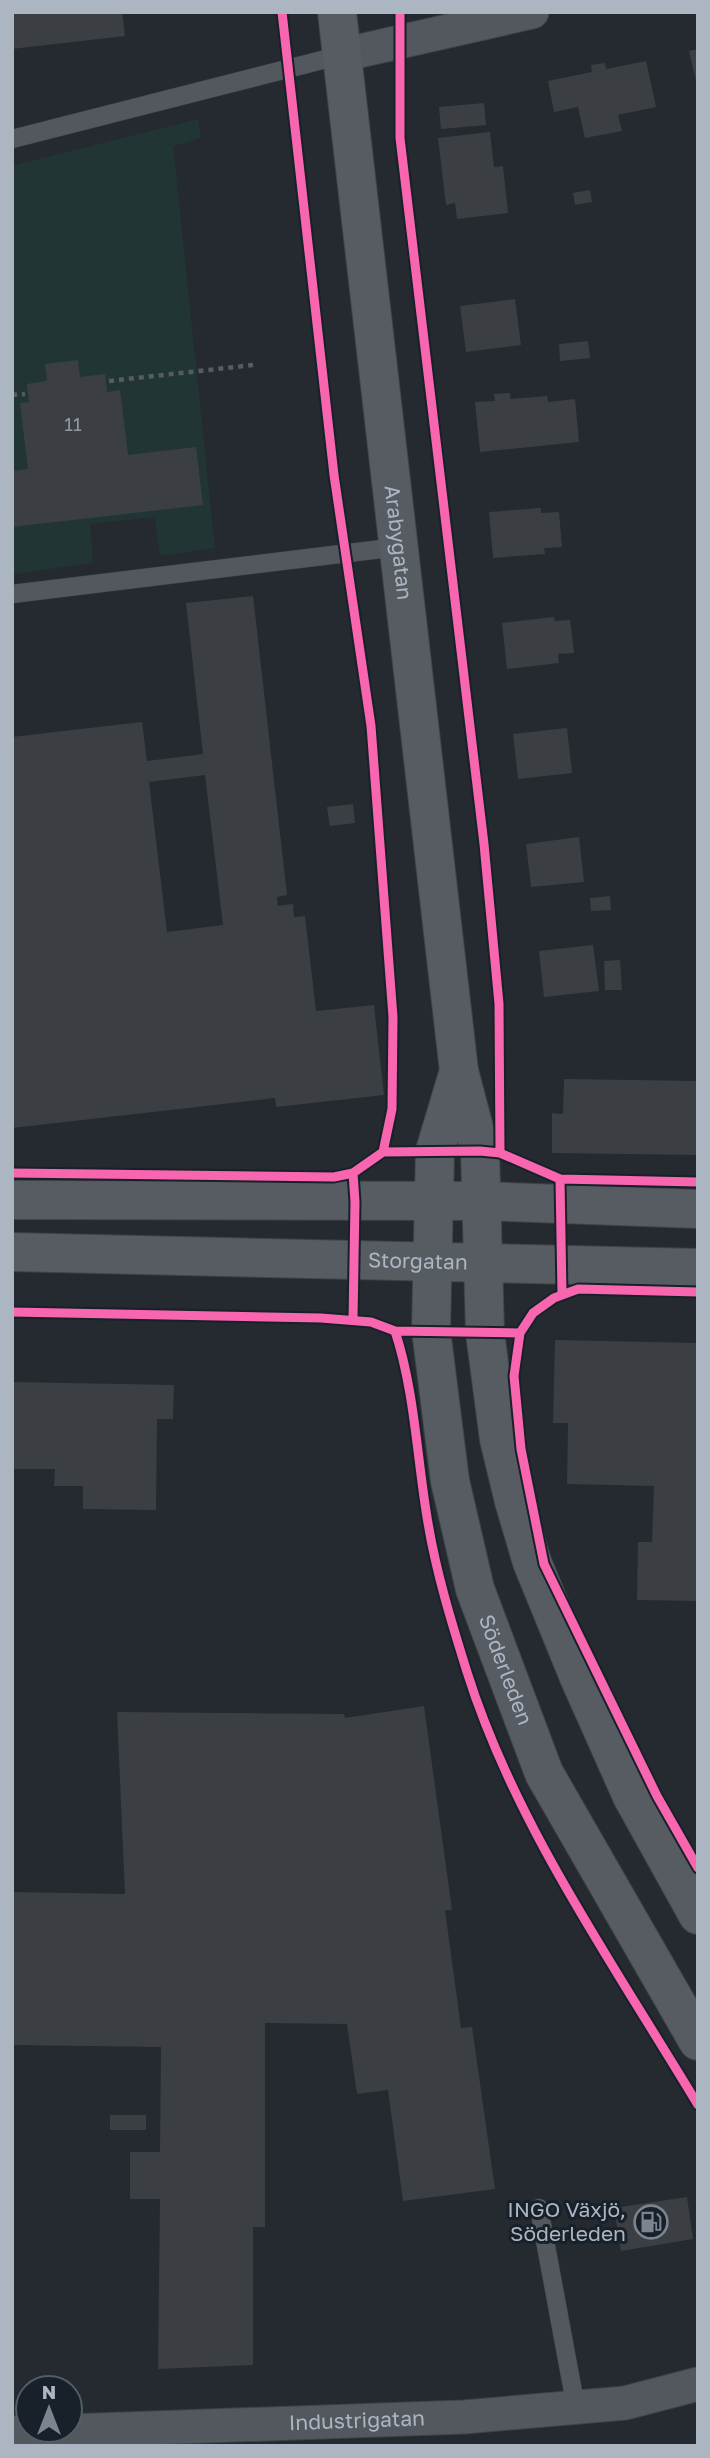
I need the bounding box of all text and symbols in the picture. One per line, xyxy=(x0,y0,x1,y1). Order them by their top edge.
house number: 11 xyxy=(64,413,82,435)
street label: Arabygatan xyxy=(380,483,419,601)
street label: Storgatan xyxy=(368,1246,468,1275)
street label: Söderleden xyxy=(474,1611,539,1728)
place label: INGO Växjö, Söderleden xyxy=(507,2196,626,2246)
fuel station icon: INGO Växjö, Söderleden xyxy=(632,2203,670,2241)
north arrow xyxy=(14,2374,84,2444)
text: N xyxy=(42,2380,56,2403)
street label: Industrigatan xyxy=(288,2404,425,2435)

